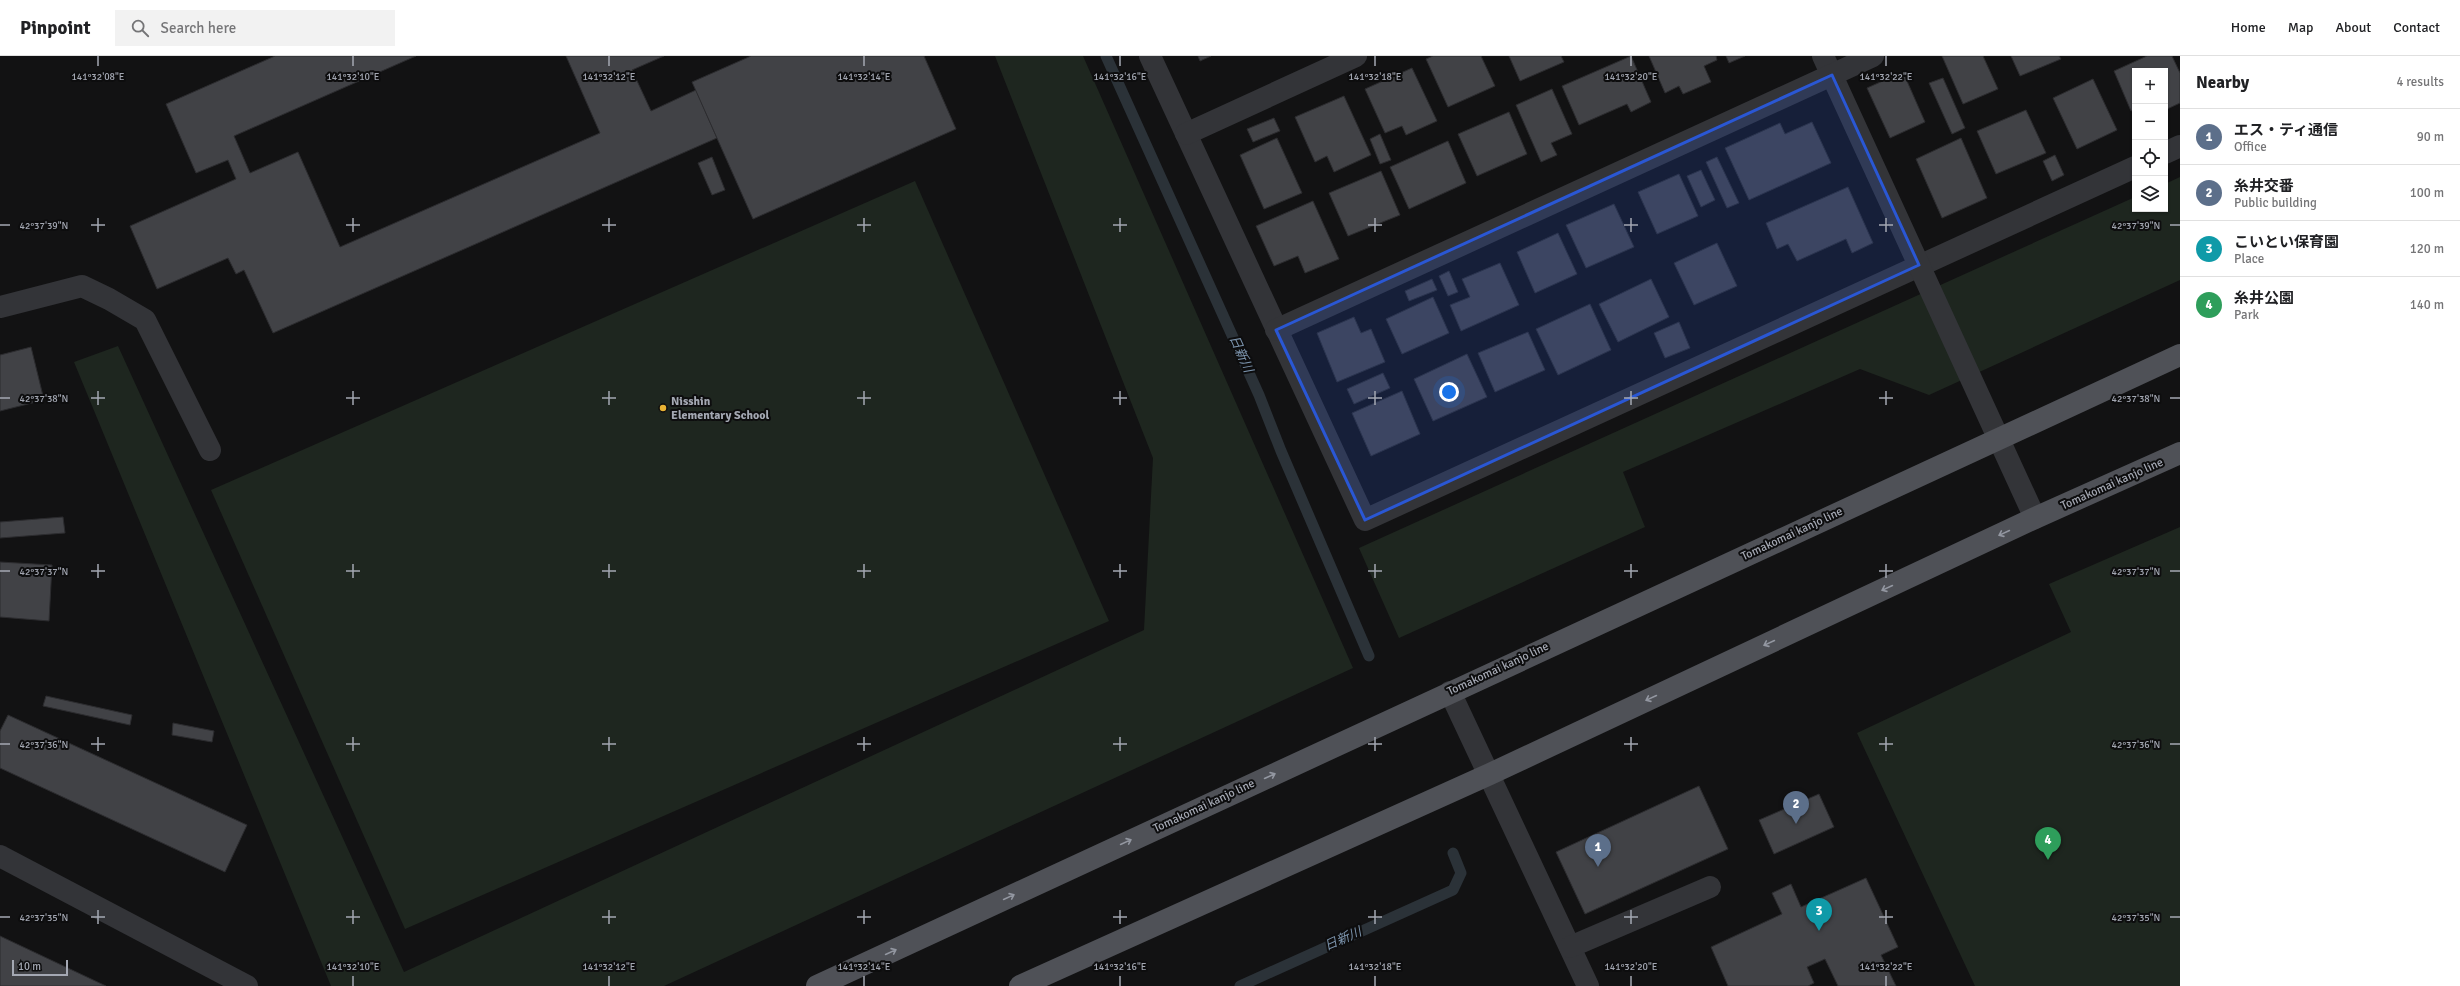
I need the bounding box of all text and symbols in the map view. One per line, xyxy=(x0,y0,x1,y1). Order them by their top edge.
search box xyxy=(115,10,395,46)
text: Pinpoint xyxy=(20,16,91,40)
icon: search xyxy=(129,17,151,39)
text: Search here xyxy=(161,19,236,37)
text: Home xyxy=(2231,19,2266,36)
text: Map xyxy=(2288,19,2313,36)
text: About xyxy=(2335,19,2371,36)
text: Contact xyxy=(2393,19,2440,36)
map controls xyxy=(2132,68,2168,212)
button: + xyxy=(2132,68,2168,104)
text: 141°32'08"E xyxy=(71,71,125,83)
text: 141°32'10"E xyxy=(326,71,380,83)
text: 141°32'12"E xyxy=(582,71,636,83)
text: 141°32'14"E xyxy=(837,71,891,83)
text: 141°32'16"E xyxy=(1093,71,1147,83)
text: 141°32'18"E xyxy=(1348,71,1402,83)
text: 141°32'20"E xyxy=(1604,71,1658,83)
text: 141°32'22"E xyxy=(1859,71,1913,83)
text: Nearby xyxy=(2196,72,2249,93)
text: 4 results xyxy=(2396,74,2444,90)
button: − xyxy=(2132,104,2168,140)
text: エス・ティ通信 xyxy=(2234,121,2338,139)
text: 1 xyxy=(2205,129,2213,145)
text: 90 m xyxy=(2417,129,2444,145)
text: Office xyxy=(2234,139,2267,155)
button: locate xyxy=(2132,140,2168,176)
button: layers xyxy=(2132,176,2168,212)
text: 糸井交番 xyxy=(2234,177,2294,195)
text: 2 xyxy=(2205,185,2213,201)
text: 100 m xyxy=(2410,185,2444,201)
text: Public building xyxy=(2234,195,2317,211)
text: 42°37'39"N xyxy=(20,220,68,232)
text: 42°37'39"N xyxy=(2112,220,2160,232)
text: こいとい保育園 xyxy=(2234,233,2339,251)
text: 3 xyxy=(2205,241,2213,257)
text: 120 m xyxy=(2410,241,2444,257)
text: Place xyxy=(2234,251,2264,267)
text: 糸井公園 xyxy=(2234,289,2294,307)
text: 4 xyxy=(2205,297,2213,313)
text: 140 m xyxy=(2410,297,2444,313)
text: Park xyxy=(2234,307,2259,323)
water label: 日新川 xyxy=(1226,333,1257,377)
your location xyxy=(1439,382,1459,402)
text: 42°37'38"N xyxy=(20,393,68,405)
text: 42°37'38"N xyxy=(2112,393,2160,405)
place label: Nisshin Elementary School xyxy=(671,394,770,423)
marker: Nisshin Elementary School xyxy=(658,403,668,413)
street label: Tomakomai kanjo line xyxy=(2058,455,2166,513)
street label: Tomakomai kanjo line xyxy=(1739,504,1845,564)
one-way arrow xyxy=(1999,530,2011,537)
text: 42°37'37"N xyxy=(20,566,68,578)
text: 42°37'37"N xyxy=(2112,566,2160,578)
one-way arrow xyxy=(1881,585,1893,592)
street label: Tomakomai kanjo line xyxy=(1445,639,1551,699)
one-way arrow xyxy=(1763,640,1775,647)
one-way arrow xyxy=(1645,695,1657,702)
text: 42°37'36"N xyxy=(20,739,68,751)
text: 42°37'36"N xyxy=(2112,739,2160,751)
one-way arrow xyxy=(1263,772,1275,779)
street label: Tomakomai kanjo line xyxy=(1151,776,1257,836)
pin: 2 xyxy=(1783,791,1809,824)
pin: 4 xyxy=(2035,827,2061,860)
pin: 1 xyxy=(1585,834,1611,867)
one-way arrow xyxy=(1120,838,1132,845)
one-way arrow xyxy=(1002,893,1014,900)
pin: 3 xyxy=(1806,898,1832,931)
text: 42°37'35"N xyxy=(20,912,68,924)
text: 42°37'35"N xyxy=(2112,912,2160,924)
water label: 日新川 xyxy=(1322,923,1366,954)
one-way arrow xyxy=(884,948,896,955)
scale bar xyxy=(12,958,68,977)
text: 10 m xyxy=(18,960,41,973)
text: 141°32'10"E xyxy=(326,961,380,973)
text: 141°32'12"E xyxy=(582,961,636,973)
text: 141°32'14"E xyxy=(837,961,891,973)
text: 141°32'16"E xyxy=(1093,961,1147,973)
text: 141°32'18"E xyxy=(1348,961,1402,973)
text: 141°32'20"E xyxy=(1604,961,1658,973)
text: 141°32'22"E xyxy=(1859,961,1913,973)

